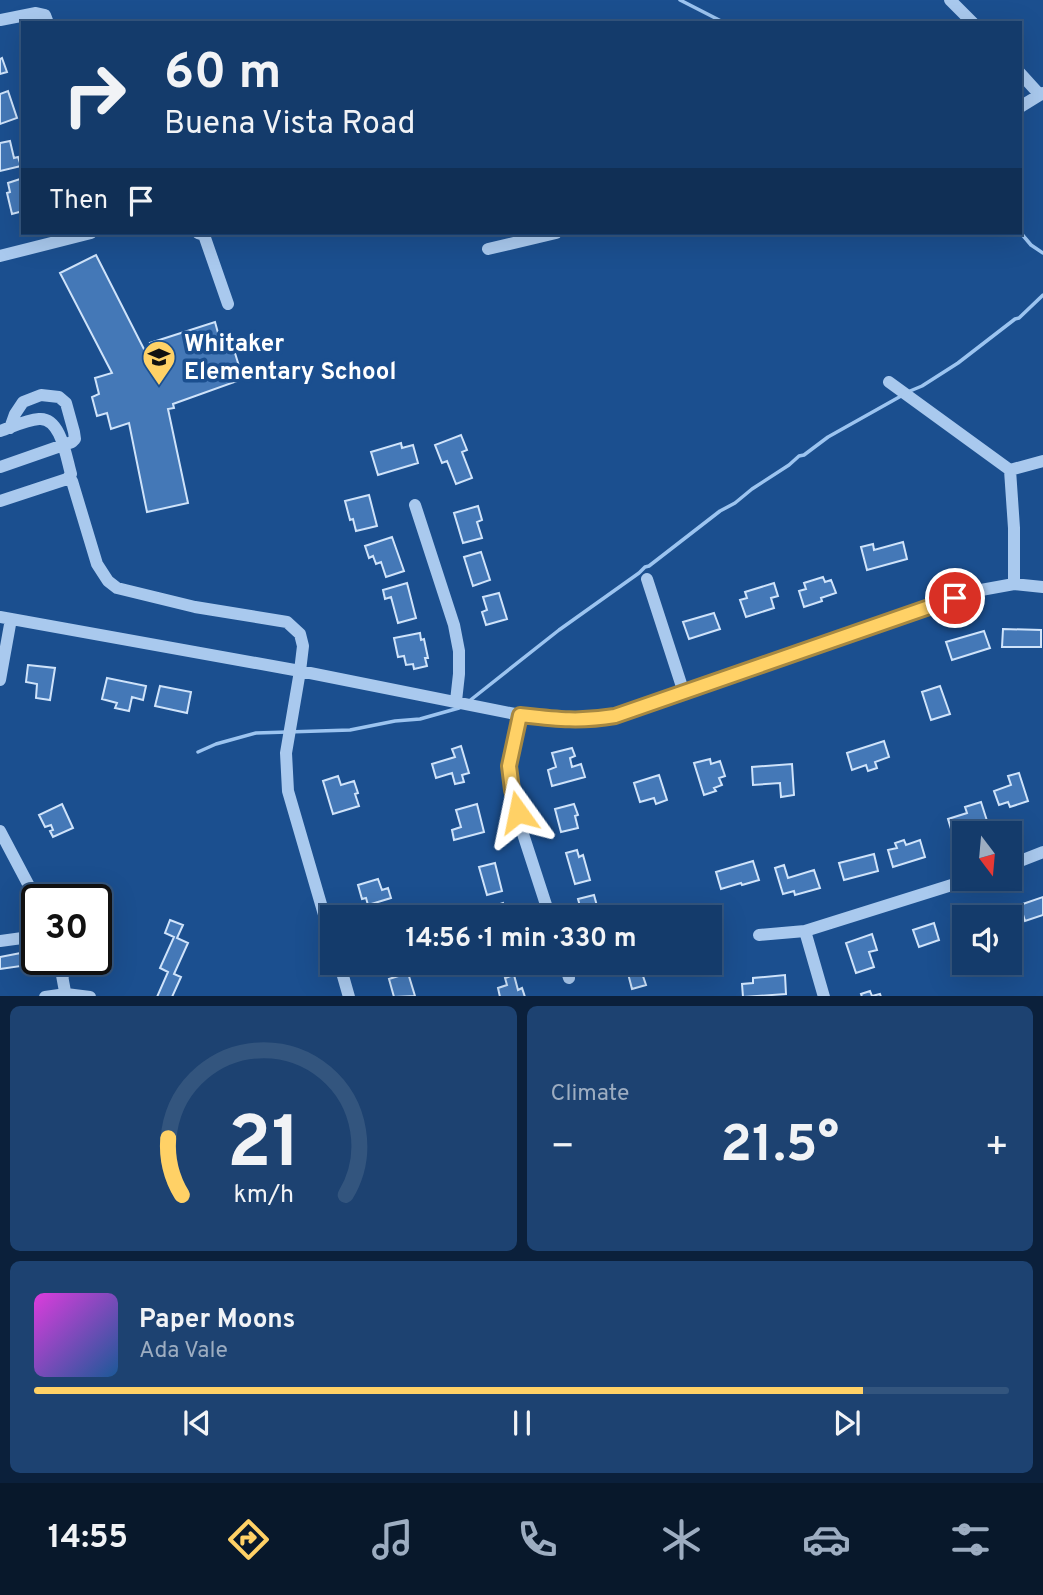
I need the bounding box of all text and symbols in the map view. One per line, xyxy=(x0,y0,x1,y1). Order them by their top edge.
text: 60 m xyxy=(164,44,282,106)
icon: right xyxy=(49,49,140,140)
text: Buena Vista Road xyxy=(164,105,416,145)
icon: arrive xyxy=(122,182,160,220)
text: Then xyxy=(49,185,108,218)
place label: Whitaker Elementary School xyxy=(184,330,396,388)
school or university icon: Whitaker Elementary School xyxy=(140,338,178,387)
pin xyxy=(925,568,985,628)
icon: arrive xyxy=(936,579,974,617)
position arrow xyxy=(481,775,555,849)
north arrow xyxy=(952,821,1022,891)
map controls xyxy=(952,821,1022,975)
speed limit sign: 30 xyxy=(21,884,112,975)
button: sound xyxy=(952,905,1022,975)
text: 14:56 · 1 min · 330 m xyxy=(406,923,636,956)
text: Climate xyxy=(551,1080,629,1109)
text: 21 xyxy=(226,1101,300,1193)
text: 21.5° xyxy=(720,1114,839,1180)
text: − xyxy=(551,1124,575,1173)
text: + xyxy=(984,1124,1009,1173)
text: km/h xyxy=(233,1179,294,1211)
text: Paper Moons xyxy=(139,1304,295,1337)
text: Ada Vale xyxy=(139,1337,228,1366)
icon: previous xyxy=(178,1404,216,1442)
icon: pause xyxy=(503,1404,541,1442)
icon: next xyxy=(828,1404,866,1442)
icon: directions xyxy=(224,1515,273,1564)
icon: music xyxy=(368,1515,417,1564)
icon: phone xyxy=(513,1515,562,1564)
icon: climate xyxy=(657,1515,706,1564)
icon: car xyxy=(802,1515,851,1564)
icon: filters xyxy=(946,1515,995,1564)
text: 14:55 xyxy=(48,1519,128,1559)

